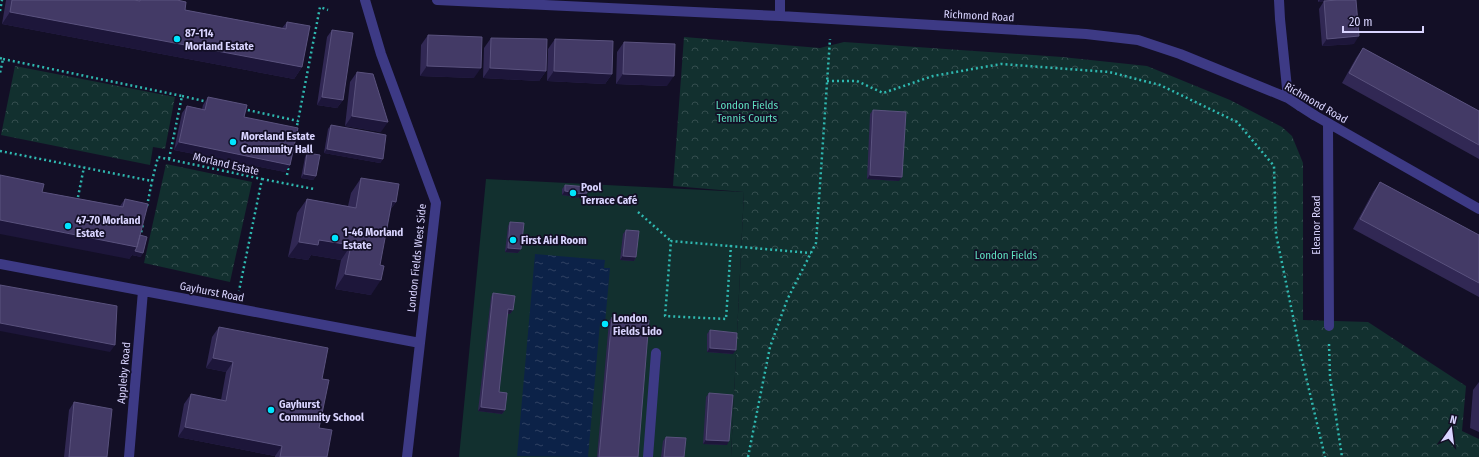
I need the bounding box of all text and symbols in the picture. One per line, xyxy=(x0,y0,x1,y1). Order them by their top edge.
street label: Richmond Road xyxy=(943,8,1015,24)
scale bar xyxy=(1343,8,1423,34)
text: 20 m xyxy=(1349,15,1373,29)
place label: 87-114 Morland Estate xyxy=(185,27,254,53)
marker: 87-114 Morland Estate xyxy=(172,34,182,44)
street label: Richmond Road xyxy=(1282,80,1350,126)
park label: London Fields Tennis Courts xyxy=(716,99,778,125)
place label: Moreland Estate Community Hall xyxy=(241,130,315,156)
marker: Moreland Estate Community Hall xyxy=(228,137,238,147)
street label: Morland Estate xyxy=(192,150,260,178)
place label: Pool Terrace Café xyxy=(581,181,638,207)
marker: Pool Terrace Café xyxy=(568,188,578,198)
street label: Eleanor Road xyxy=(1310,195,1323,255)
street label: London Fields West Side xyxy=(405,203,429,313)
place label: 47-70 Morland Estate xyxy=(76,214,140,240)
marker: 47-70 Morland Estate xyxy=(63,221,73,231)
place label: 1-46 Morland Estate xyxy=(343,226,403,252)
marker: 1-46 Morland Estate xyxy=(330,233,340,243)
place label: First Aid Room xyxy=(521,234,587,247)
marker: First Aid Room xyxy=(508,235,518,245)
park label: London Fields xyxy=(975,249,1037,262)
street label: Gayhurst Road xyxy=(179,279,245,305)
place label: London Fields Lido xyxy=(613,312,662,338)
marker: London Fields Lido xyxy=(600,319,610,329)
street label: Appleby Road xyxy=(115,342,133,404)
place label: Gayhurst Community School xyxy=(279,398,365,424)
marker: Gayhurst Community School xyxy=(266,405,276,415)
north arrow xyxy=(1431,409,1471,449)
text: N xyxy=(1449,413,1458,427)

